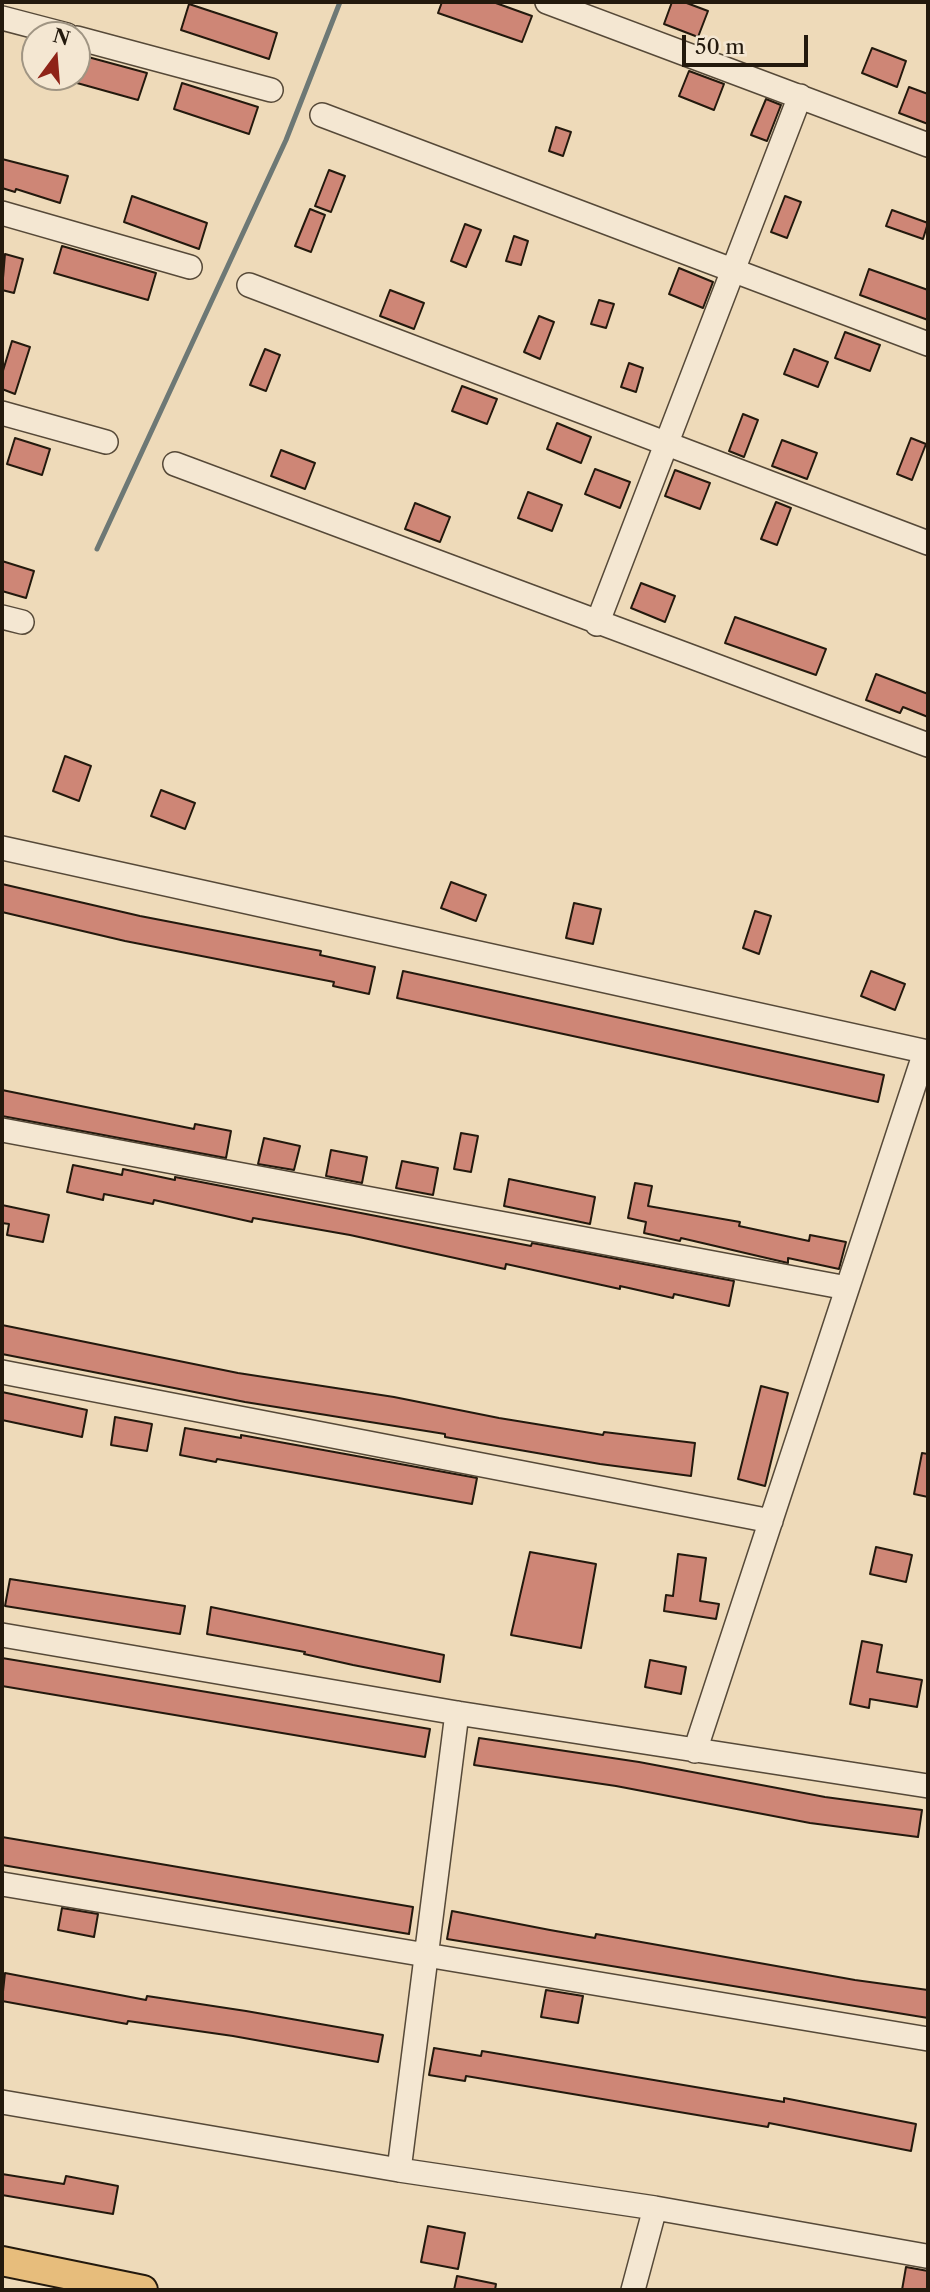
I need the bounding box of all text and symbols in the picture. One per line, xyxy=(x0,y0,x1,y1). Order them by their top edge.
north arrow xyxy=(21,21,91,91)
scale bar xyxy=(685,21,811,65)
text: N xyxy=(50,24,72,51)
text: 50 m xyxy=(695,34,745,59)

